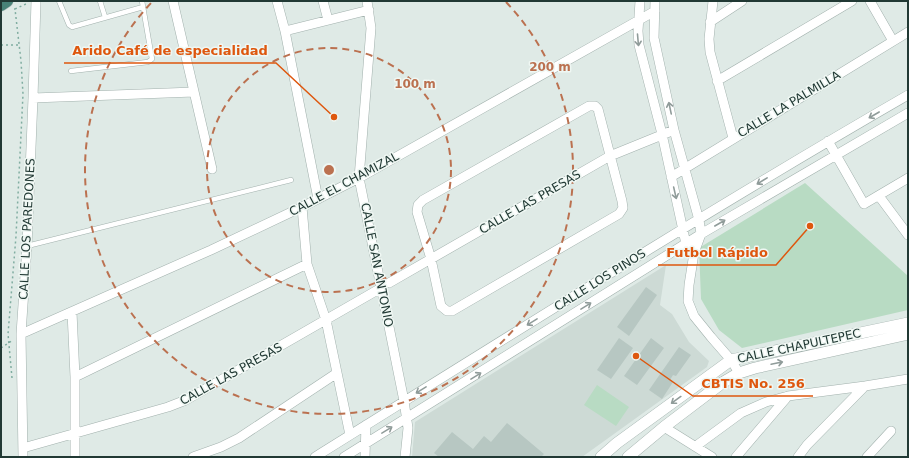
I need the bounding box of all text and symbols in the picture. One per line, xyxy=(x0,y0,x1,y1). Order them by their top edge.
one-way arrow xyxy=(635,33,642,46)
callout: Arido Café de especialidad xyxy=(64,38,276,63)
text: Arido Café de especialidad xyxy=(72,43,268,58)
text: 200 m xyxy=(529,60,571,74)
street label: CALLE LA PALMILLA xyxy=(735,67,844,140)
text: 100 m xyxy=(394,77,436,91)
one-way arrow xyxy=(665,101,673,114)
one-way arrow xyxy=(868,111,880,119)
street label: CALLE EL CHAMIZAL xyxy=(287,149,401,219)
street label: CALLE LOS PAREDONES xyxy=(16,158,38,300)
centre of rings xyxy=(322,163,336,177)
street label: CALLE LAS PRESAS xyxy=(477,167,583,237)
one-way arrow xyxy=(757,177,768,185)
one-way arrow xyxy=(672,187,679,200)
street label: CALLE SAN ANTONIO xyxy=(358,202,396,328)
one-way arrow xyxy=(714,219,726,227)
callout: Futbol Rápido xyxy=(658,240,776,265)
text: Futbol Rápido xyxy=(666,245,768,260)
street label: CALLE LOS PINOS xyxy=(552,246,648,314)
one-way arrow xyxy=(580,302,592,310)
one-way arrow xyxy=(527,318,538,326)
street label: CALLE CHAPULTEPEC xyxy=(736,326,862,366)
street label: CALLE LAS PRESAS xyxy=(177,340,285,408)
one-way arrow xyxy=(770,359,783,367)
one-way arrow xyxy=(470,371,482,379)
callout: CBTIS No. 256 xyxy=(693,371,813,396)
text: CBTIS No. 256 xyxy=(701,376,805,391)
one-way arrow xyxy=(416,386,427,395)
one-way arrow xyxy=(670,396,681,404)
one-way arrow xyxy=(381,426,393,434)

